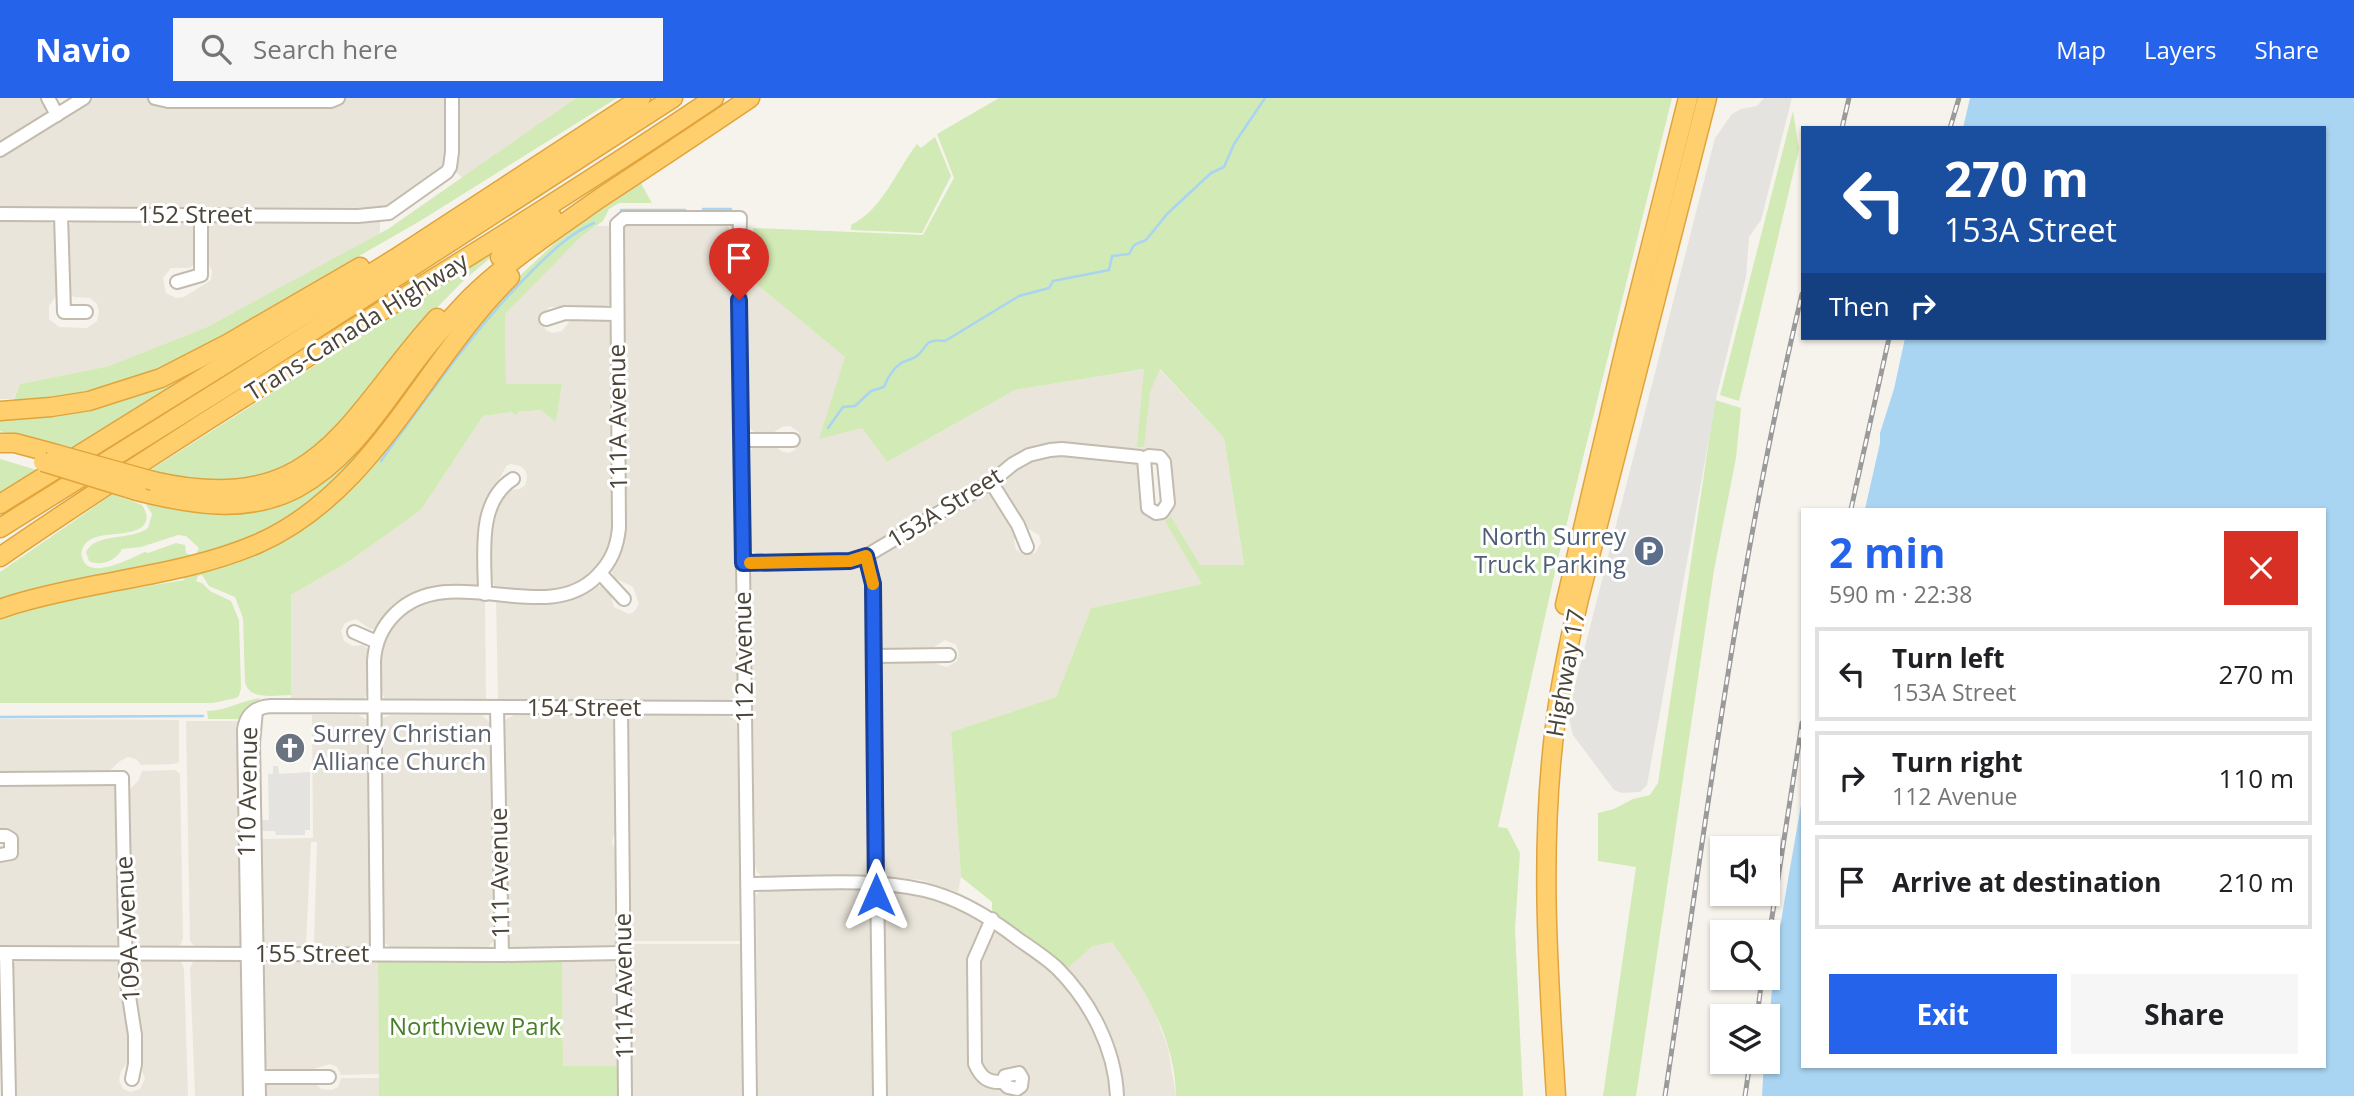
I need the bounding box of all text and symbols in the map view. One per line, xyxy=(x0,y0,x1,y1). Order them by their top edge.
search box xyxy=(173,18,663,81)
text: Navio xyxy=(35,27,131,72)
icon: search xyxy=(197,30,235,68)
text: Search here xyxy=(253,31,398,67)
text: Map xyxy=(2056,33,2106,66)
text: Layers xyxy=(2144,33,2217,66)
text: Share xyxy=(2255,33,2319,66)
text: 270 m xyxy=(1944,145,2089,211)
icon: left xyxy=(1829,154,1920,245)
street label: 152 Street xyxy=(138,197,252,230)
text: 153A Street xyxy=(1944,208,2117,251)
pin xyxy=(709,228,769,300)
icon: arrive xyxy=(720,239,758,277)
street label: Trans-Canada Highway xyxy=(239,243,475,408)
icon: right xyxy=(1904,287,1942,325)
text: Then xyxy=(1829,288,1890,324)
street label: 111A Avenue xyxy=(599,344,634,490)
street label: 153A Street xyxy=(881,458,1008,555)
place label: North Surrey Truck Parking xyxy=(1474,519,1627,580)
text: 2 min xyxy=(1829,523,1946,580)
button: close xyxy=(2224,531,2298,605)
parking icon: North Surrey Truck Parking xyxy=(1632,534,1666,568)
text: 590 m · 22:38 xyxy=(1829,578,1972,610)
street label: 112 Avenue xyxy=(725,591,760,723)
street label: Highway 17 xyxy=(1537,606,1592,739)
text: Turn left xyxy=(1892,640,2004,676)
icon: left xyxy=(1833,655,1871,693)
text: 270 m xyxy=(2219,656,2294,692)
text: 153A Street xyxy=(1892,676,2016,708)
street label: 154 Street xyxy=(527,690,641,723)
place label: Surrey Christian Alliance Church xyxy=(313,716,492,777)
street label: 110 Avenue xyxy=(229,726,264,858)
church icon: Surrey Christian Alliance Church xyxy=(273,731,307,765)
text: Turn right xyxy=(1892,744,2023,780)
icon: right xyxy=(1833,759,1871,797)
text: 110 m xyxy=(2219,760,2294,796)
text: 112 Avenue xyxy=(1892,780,2018,812)
street label: 111 Avenue xyxy=(481,807,516,939)
map controls xyxy=(1710,836,1780,1074)
button: sound xyxy=(1710,836,1780,906)
street label: 109A Avenue xyxy=(106,855,147,1003)
position arrow xyxy=(839,858,913,932)
icon: arrive xyxy=(1833,863,1871,901)
text: Arrive at destination xyxy=(1892,864,2161,900)
text: 210 m xyxy=(2219,864,2294,900)
street label: 111A Avenue xyxy=(605,913,640,1059)
button: search xyxy=(1710,920,1780,990)
street label: 155 Street xyxy=(255,936,369,969)
button: Exit xyxy=(1829,974,2057,1054)
button: Share xyxy=(2071,974,2298,1054)
button: layers xyxy=(1710,1004,1780,1074)
park label: Northview Park xyxy=(389,1009,561,1042)

